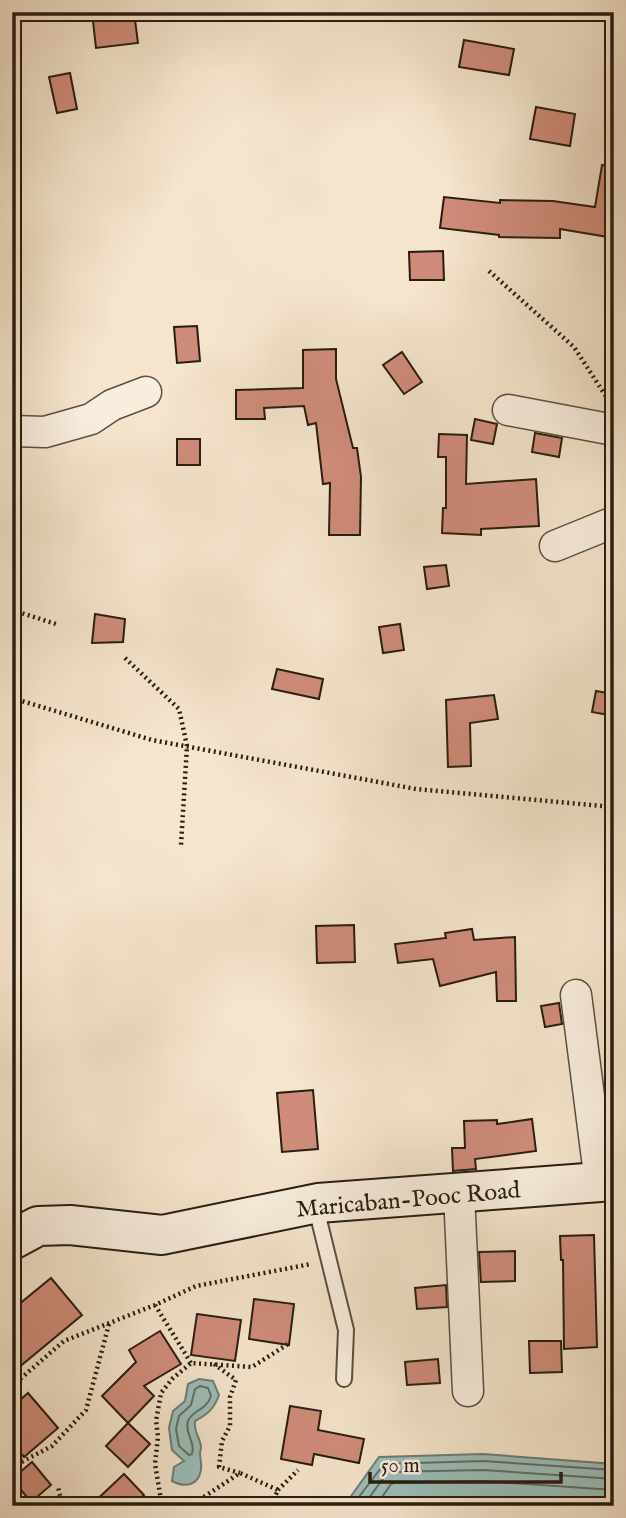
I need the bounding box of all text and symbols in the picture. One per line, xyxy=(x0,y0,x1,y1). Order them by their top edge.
street label: Maricaban-Pooc Road xyxy=(295,1175,522,1226)
scale bar xyxy=(370,1441,561,1485)
text: 50 m xyxy=(381,1453,420,1480)

